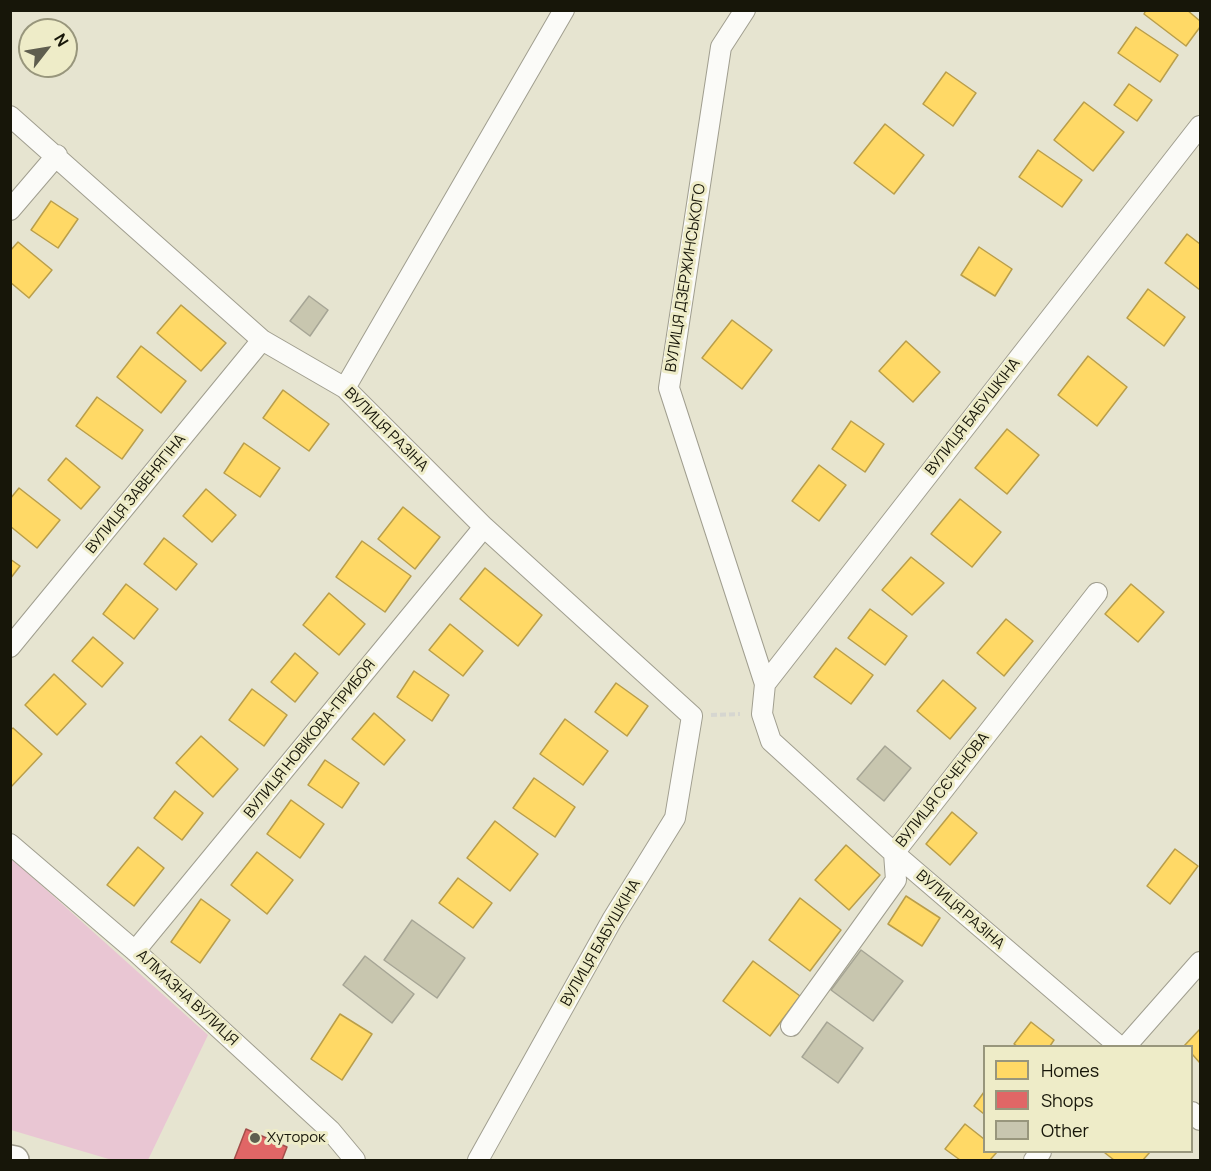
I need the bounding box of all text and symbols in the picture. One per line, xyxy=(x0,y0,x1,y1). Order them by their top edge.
north arrow xyxy=(18,18,78,78)
text: N xyxy=(49,29,74,50)
street label: ВУЛИЦЯ ДЗЕРЖИНСЬКОГО xyxy=(662,183,710,373)
street label: ВУЛИЦЯ БАБУШКІНА xyxy=(922,355,1024,479)
street label: ВУЛИЦЯ РАЗІНА xyxy=(340,384,432,476)
street label: ВУЛИЦЯ ЗАВЕНЯГІНА xyxy=(82,431,190,557)
street label: ВУЛИЦЯ НОВІКОВА-ПРИБОЯ xyxy=(241,656,379,822)
street label: ВУЛИЦЯ СЄЧЕНОВА xyxy=(893,729,993,851)
street label: ВУЛИЦЯ РАЗІНА xyxy=(912,867,1008,953)
street label: ВУЛИЦЯ БАБУШКІНА xyxy=(557,876,645,1010)
street label: АЛМАЗНА ВУЛИЦЯ xyxy=(133,946,241,1050)
legend xyxy=(983,1045,1193,1153)
text: Homes xyxy=(1041,1058,1099,1082)
text: Shops xyxy=(1041,1088,1093,1112)
text: Other xyxy=(1041,1118,1089,1142)
place label: Хуторок xyxy=(267,1129,326,1147)
marker: Хуторок xyxy=(248,1131,262,1145)

